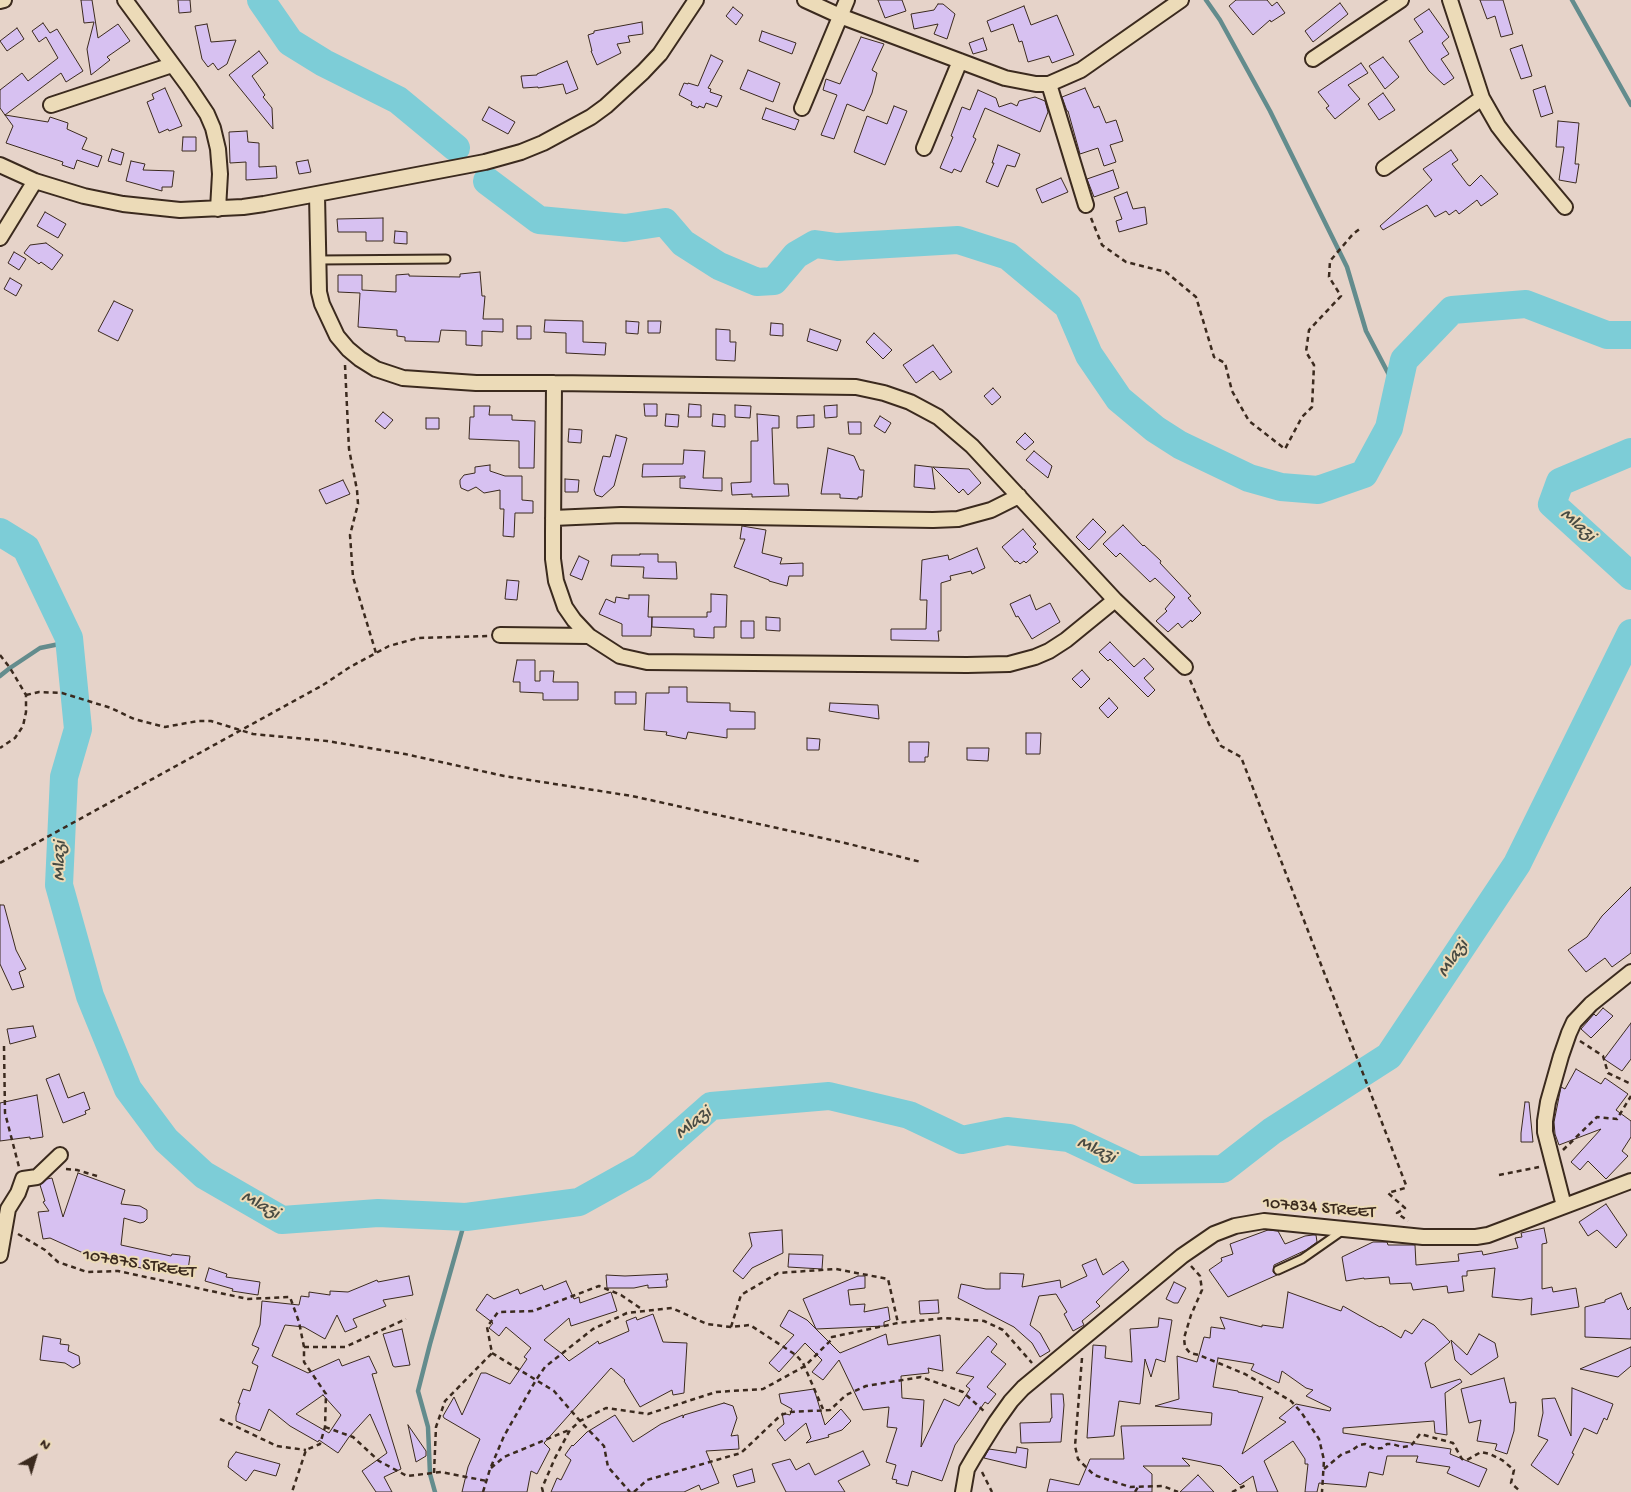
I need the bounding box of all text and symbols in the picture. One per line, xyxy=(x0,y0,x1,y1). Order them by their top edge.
water label: Mlazi xyxy=(1554,504,1600,548)
water label: Mlazi xyxy=(49,841,73,881)
water label: Mlazi xyxy=(1433,936,1475,982)
water label: Mlazi xyxy=(671,1103,717,1145)
water label: Mlazi xyxy=(1073,1132,1119,1170)
water label: Mlazi xyxy=(237,1186,283,1226)
street label: 107834 STREET xyxy=(1262,1193,1376,1225)
street label: 107875 STREET xyxy=(81,1245,197,1285)
north arrow xyxy=(10,1432,60,1482)
text: N xyxy=(36,1435,54,1454)

